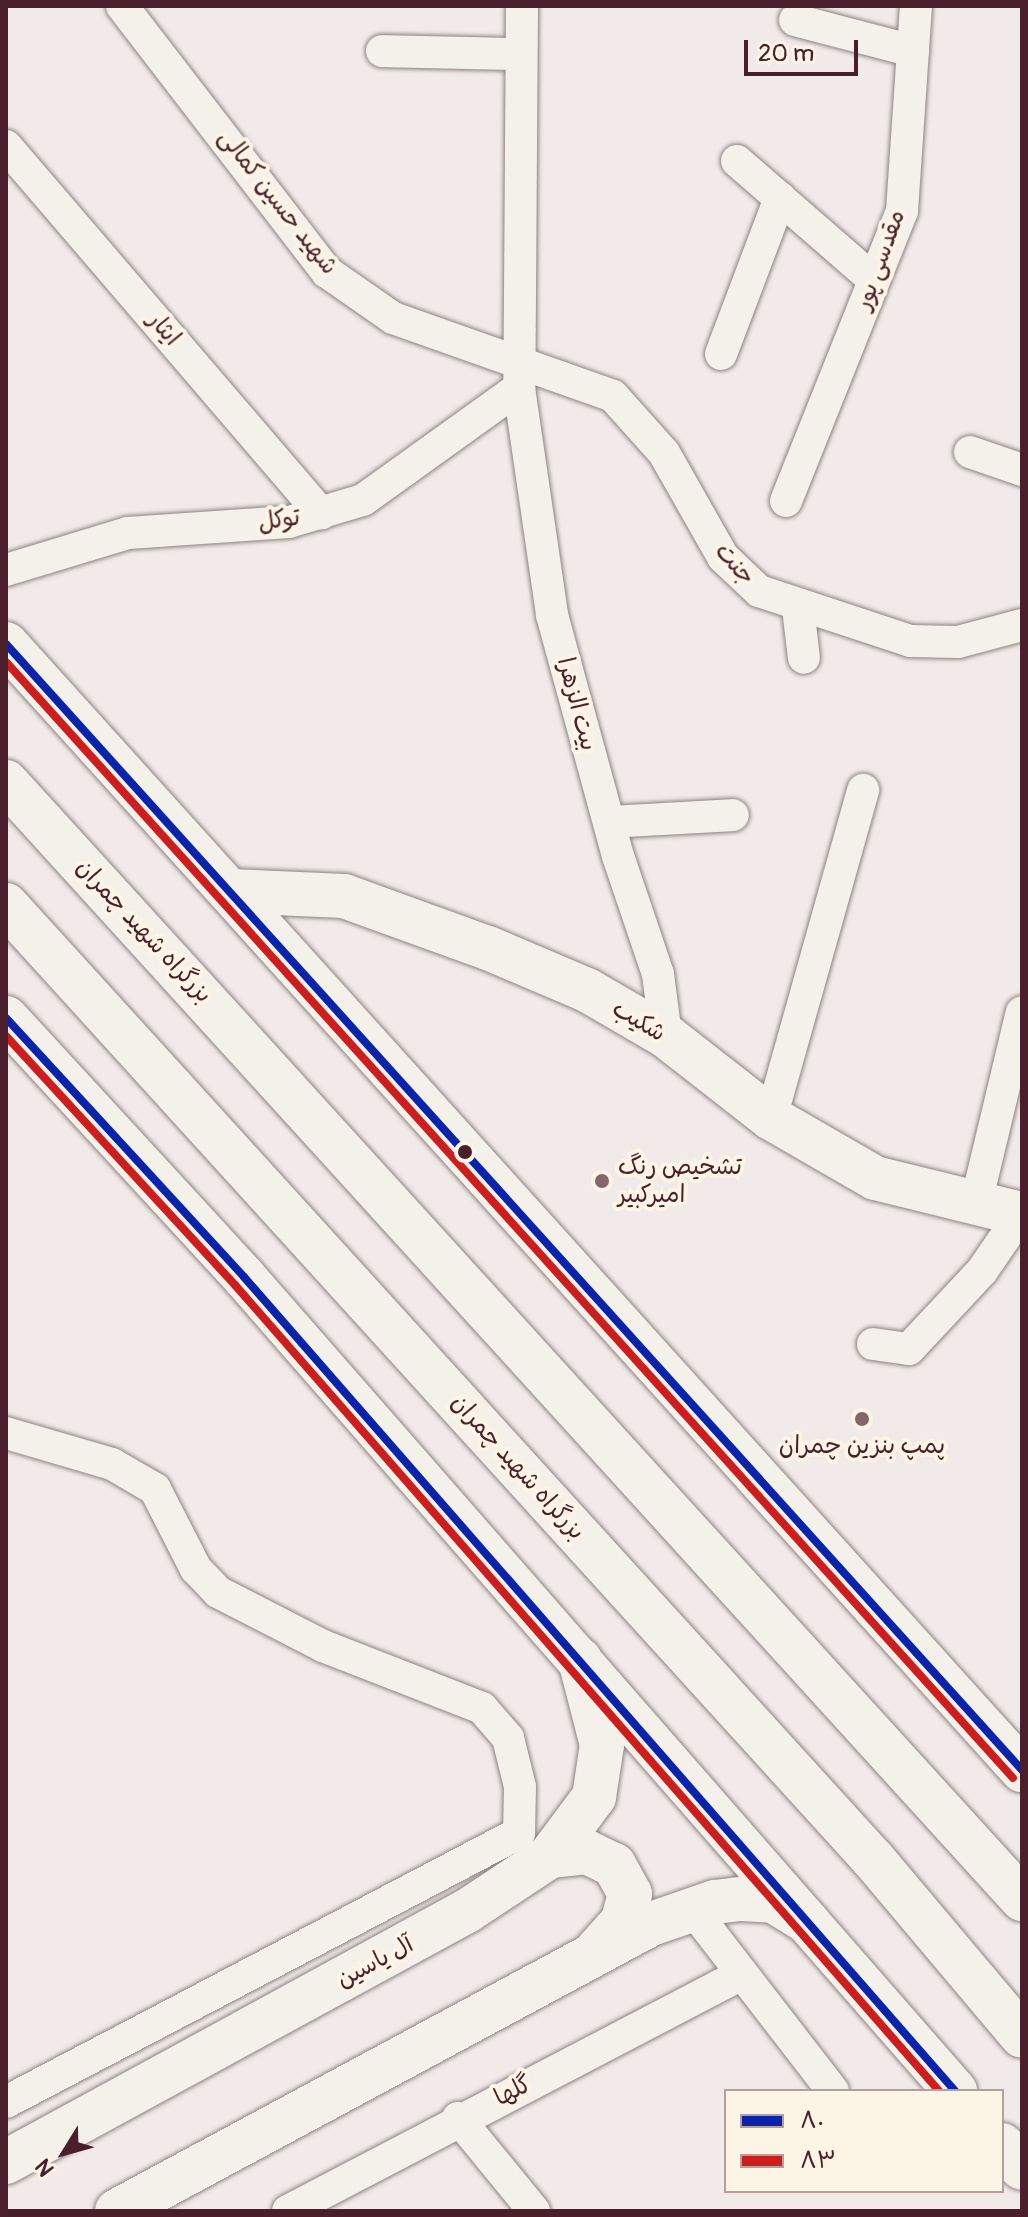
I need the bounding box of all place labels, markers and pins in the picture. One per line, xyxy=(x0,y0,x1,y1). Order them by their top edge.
unlabelled marker xyxy=(457,1144,473,1160)
place label: تشخیص رنگ امیرکبیر xyxy=(618,1153,742,1209)
marker: تشخیص رنگ امیرکبیر xyxy=(593,1172,611,1190)
marker: پمپ بنزین چمران xyxy=(853,1410,871,1428)
place label: پمپ بنزین چمران xyxy=(779,1432,945,1460)

